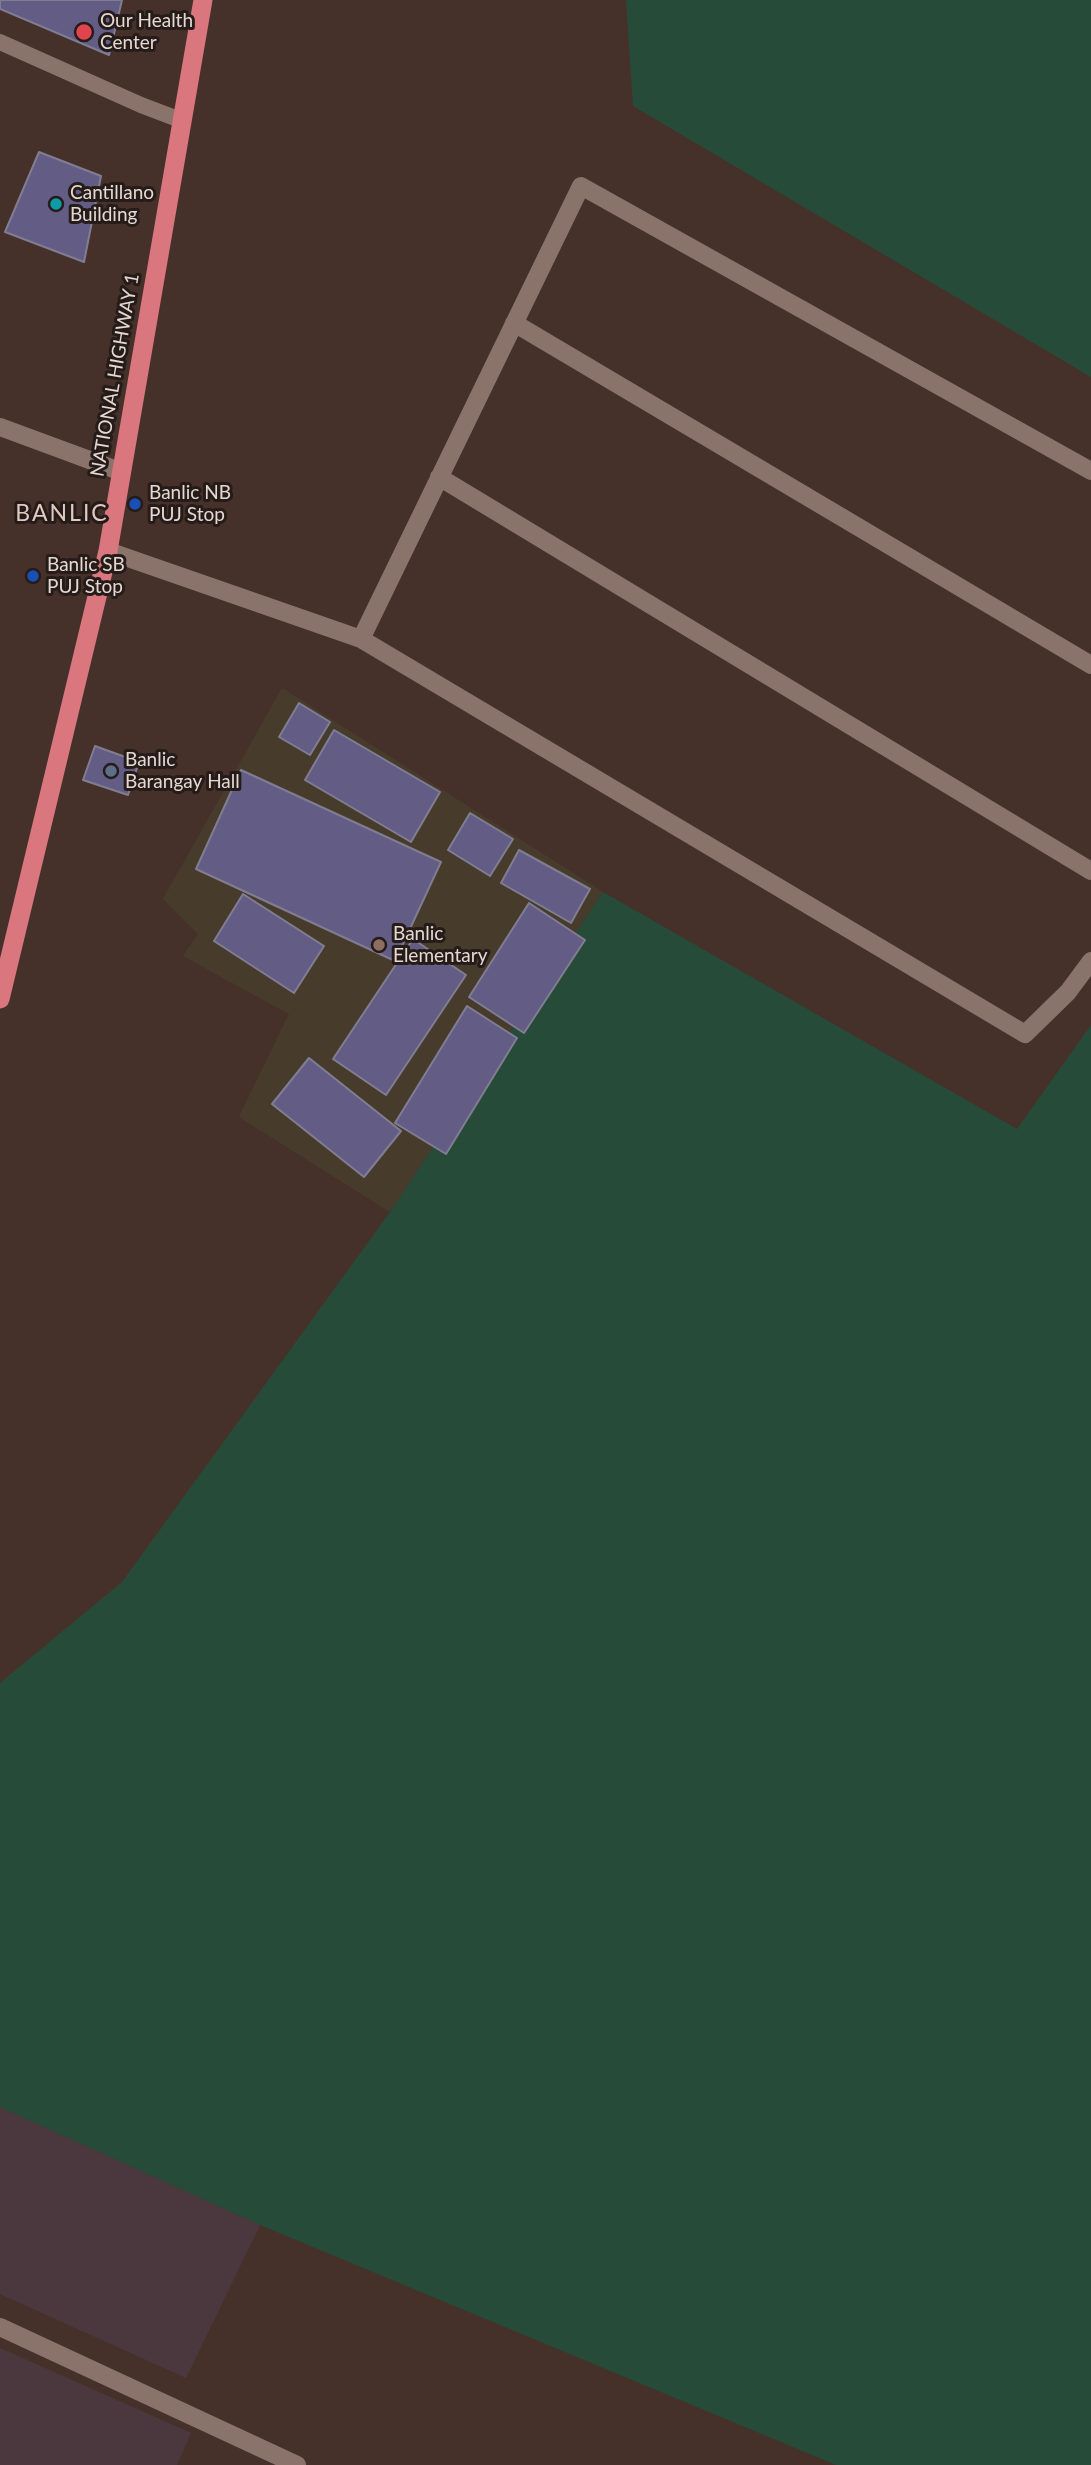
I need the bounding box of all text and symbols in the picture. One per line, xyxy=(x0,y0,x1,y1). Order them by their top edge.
place label: Our Health Center xyxy=(100,10,193,54)
marker: Our Health Center xyxy=(74,22,94,42)
place label: Cantillano Building xyxy=(70,182,154,226)
marker: Cantillano Building xyxy=(48,196,64,212)
street label: NATIONAL HIGHWAY 1 xyxy=(86,272,144,478)
place label: Banlic NB PUJ Stop xyxy=(149,482,231,526)
marker: Banlic NB PUJ Stop xyxy=(127,496,143,512)
district label: BANLIC xyxy=(16,500,108,528)
place label: Banlic SB PUJ Stop xyxy=(47,554,125,598)
marker: Banlic SB PUJ Stop xyxy=(25,568,41,584)
place label: Banlic Barangay Hall xyxy=(125,749,240,793)
marker: Banlic Barangay Hall xyxy=(103,763,119,779)
place label: Banlic Elementary xyxy=(393,923,487,967)
marker: Banlic Elementary xyxy=(371,937,387,953)

